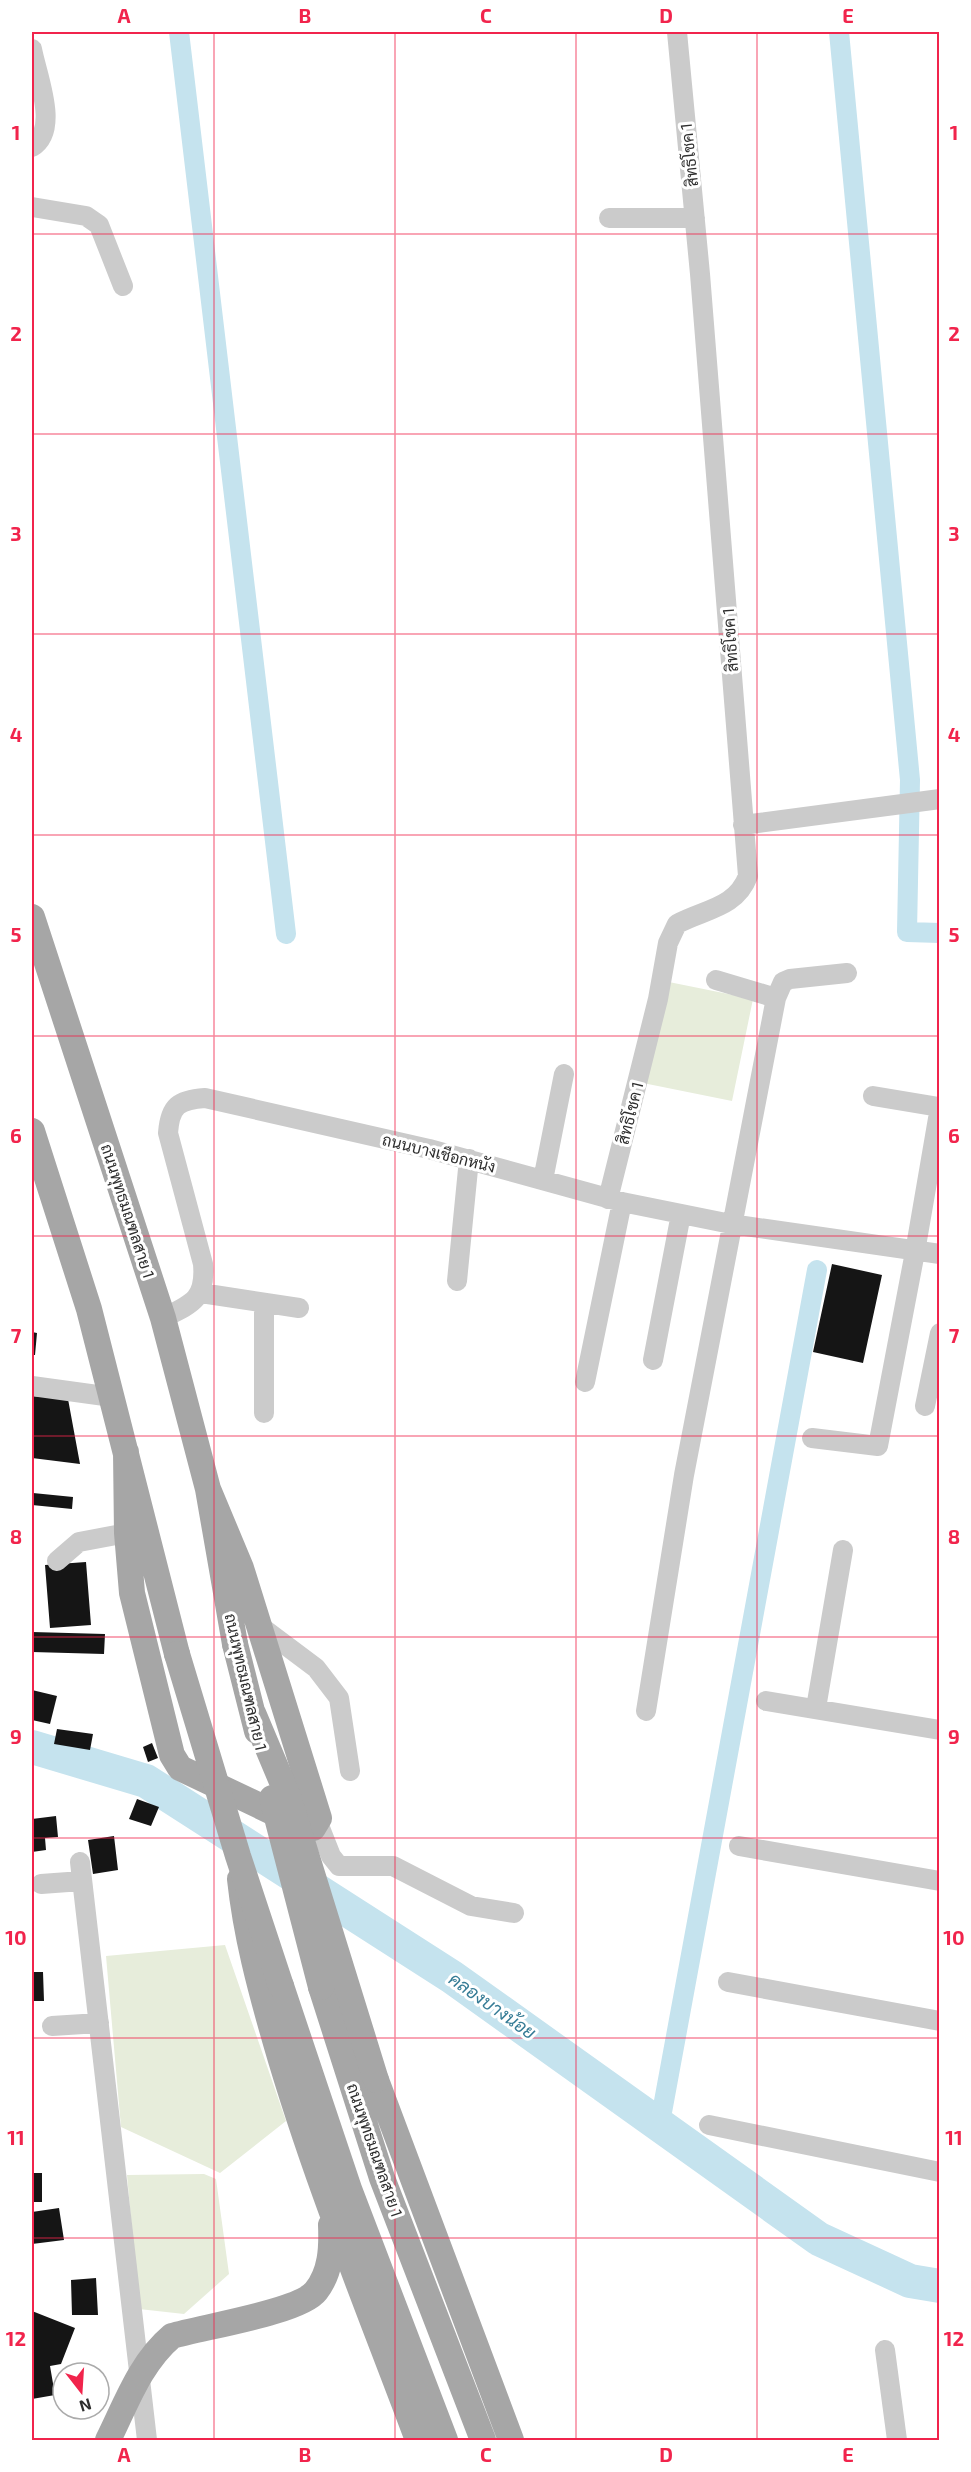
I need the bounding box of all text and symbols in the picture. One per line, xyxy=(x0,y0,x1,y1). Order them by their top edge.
text: A xyxy=(117,3,131,27)
text: B xyxy=(299,3,311,27)
text: C xyxy=(480,3,492,27)
text: D xyxy=(659,3,673,27)
text: E xyxy=(842,3,854,27)
text: 1 xyxy=(12,120,20,144)
text: 1 xyxy=(950,120,958,144)
street label: สิทธิโชค 1 xyxy=(675,122,701,188)
text: 2 xyxy=(10,321,22,345)
text: 2 xyxy=(948,321,960,345)
text: 3 xyxy=(10,521,22,545)
text: 3 xyxy=(948,521,960,545)
street label: สิทธิโชค 1 xyxy=(717,608,741,673)
text: 4 xyxy=(10,722,23,746)
text: 4 xyxy=(948,722,961,746)
text: 5 xyxy=(10,922,22,946)
text: 5 xyxy=(948,922,960,946)
street label: สิทธิโชค 1 xyxy=(612,1079,646,1146)
text: 6 xyxy=(10,1123,22,1147)
text: 6 xyxy=(948,1123,960,1147)
street label: ถนนบางเชือกหนัง xyxy=(381,1129,498,1176)
street label: ถนนพุทธมณฑลสาย 1 xyxy=(95,1141,159,1281)
text: 7 xyxy=(11,1323,22,1347)
text: 7 xyxy=(949,1323,960,1347)
text: 8 xyxy=(10,1524,22,1548)
text: 8 xyxy=(948,1524,960,1548)
street label: ถนนพุทธมณฑลสาย 1 xyxy=(219,1611,272,1753)
text: 9 xyxy=(10,1724,22,1748)
text: 9 xyxy=(948,1724,960,1748)
text: 10 xyxy=(5,1925,27,1949)
text: 10 xyxy=(943,1925,965,1949)
water label: คลองบางน้อย xyxy=(445,1967,540,2043)
street label: ถนนพุทธมณฑลสาย 1 xyxy=(341,2080,407,2220)
text: 11 xyxy=(7,2125,25,2149)
text: 11 xyxy=(945,2125,963,2149)
text: 12 xyxy=(6,2326,26,2350)
text: 12 xyxy=(944,2326,964,2350)
north arrow xyxy=(51,2361,111,2421)
text: N xyxy=(77,2395,94,2417)
text: A xyxy=(117,2442,131,2466)
text: B xyxy=(299,2442,311,2466)
text: C xyxy=(480,2442,492,2466)
text: D xyxy=(659,2442,673,2466)
text: E xyxy=(842,2442,854,2466)

